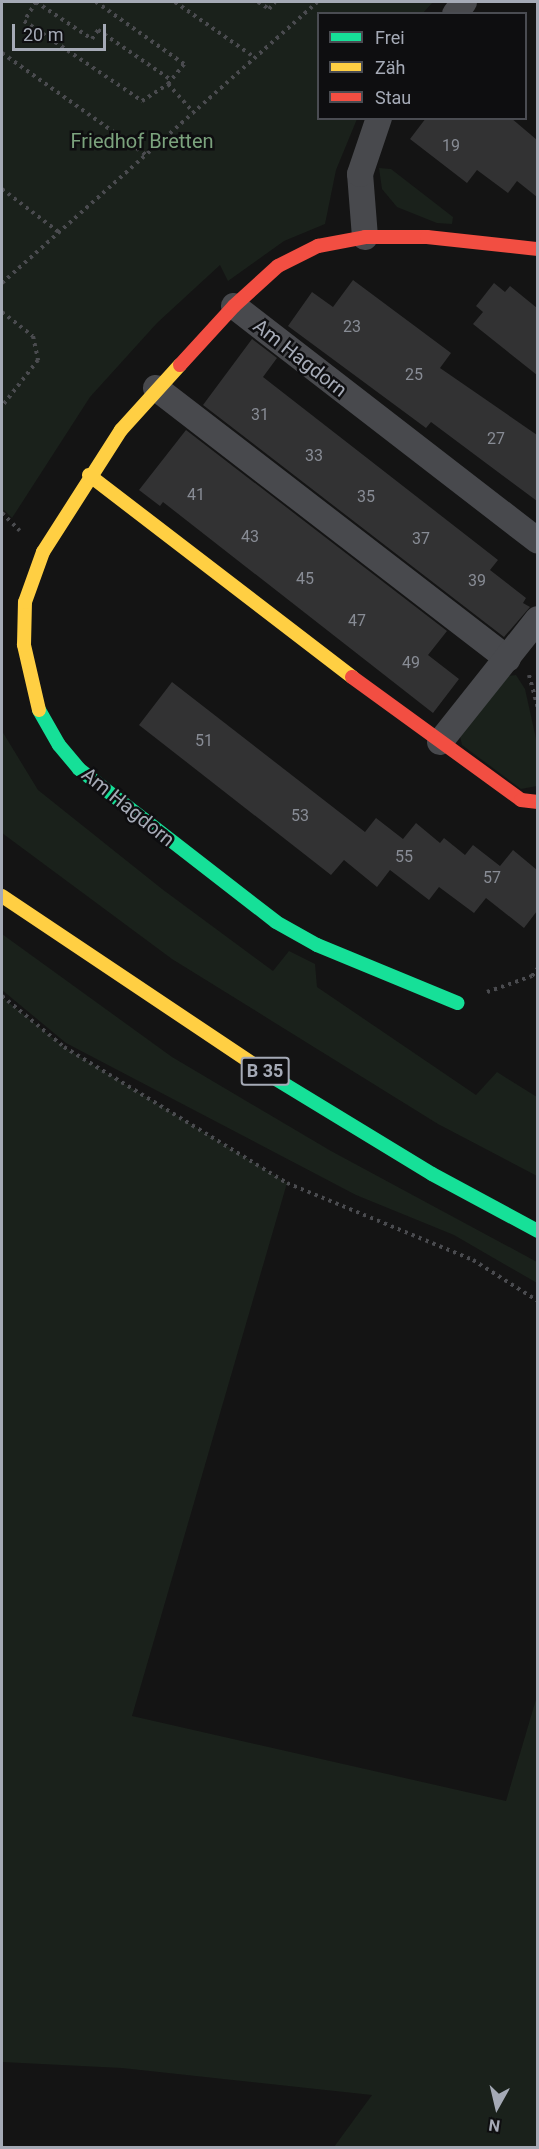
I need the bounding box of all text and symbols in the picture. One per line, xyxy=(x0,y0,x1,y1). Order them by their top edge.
scale bar xyxy=(15,12,110,50)
legend xyxy=(317,12,527,120)
text: 20 m xyxy=(23,24,63,45)
text: Frei xyxy=(375,27,405,48)
text: Zäh xyxy=(375,57,406,78)
text: Stau xyxy=(375,87,411,108)
park label: Friedhof Bretten xyxy=(70,129,214,153)
house number: 19 xyxy=(442,136,460,156)
street label: Am Hagdorn xyxy=(248,314,352,402)
house number: 23 xyxy=(343,317,361,337)
house number: 25 xyxy=(405,365,423,385)
house number: 31 xyxy=(251,405,269,425)
house number: 27 xyxy=(487,429,505,449)
house number: 33 xyxy=(305,446,323,466)
house number: 41 xyxy=(187,485,205,505)
house number: 35 xyxy=(357,487,375,507)
house number: 43 xyxy=(241,527,259,547)
house number: 37 xyxy=(412,529,430,549)
house number: 45 xyxy=(296,569,314,589)
house number: 39 xyxy=(468,571,486,591)
house number: 47 xyxy=(348,611,366,631)
house number: 49 xyxy=(402,653,420,673)
house number: 51 xyxy=(195,731,213,751)
street label: Am Hagdorn xyxy=(77,762,179,852)
house number: 53 xyxy=(291,806,309,826)
house number: 55 xyxy=(395,847,413,867)
house number: 57 xyxy=(483,868,501,888)
road number: B 35 xyxy=(240,1056,290,1086)
north arrow xyxy=(467,2077,527,2137)
text: N xyxy=(488,2115,501,2136)

